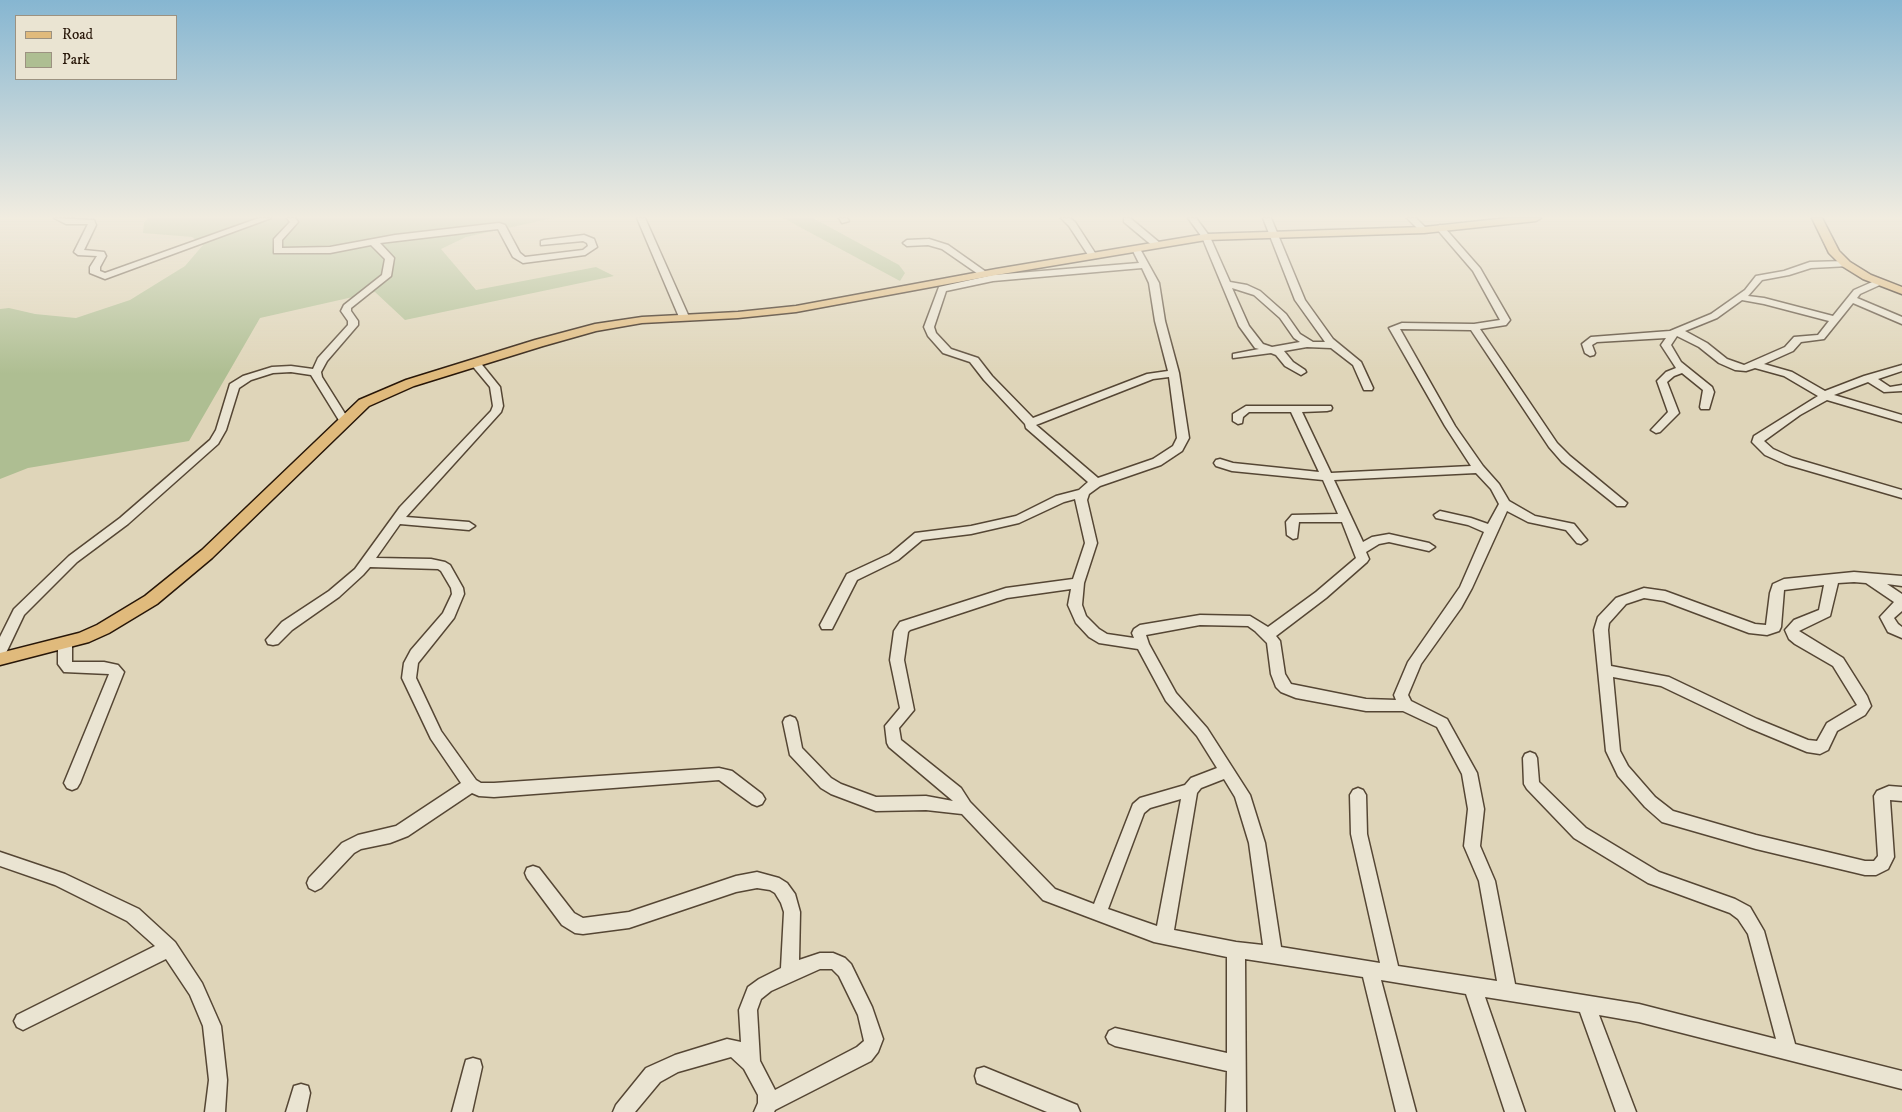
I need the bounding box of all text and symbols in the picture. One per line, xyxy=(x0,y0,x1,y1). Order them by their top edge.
legend xyxy=(15,15,178,80)
text: Road xyxy=(62,25,93,44)
text: Park xyxy=(62,50,90,69)

